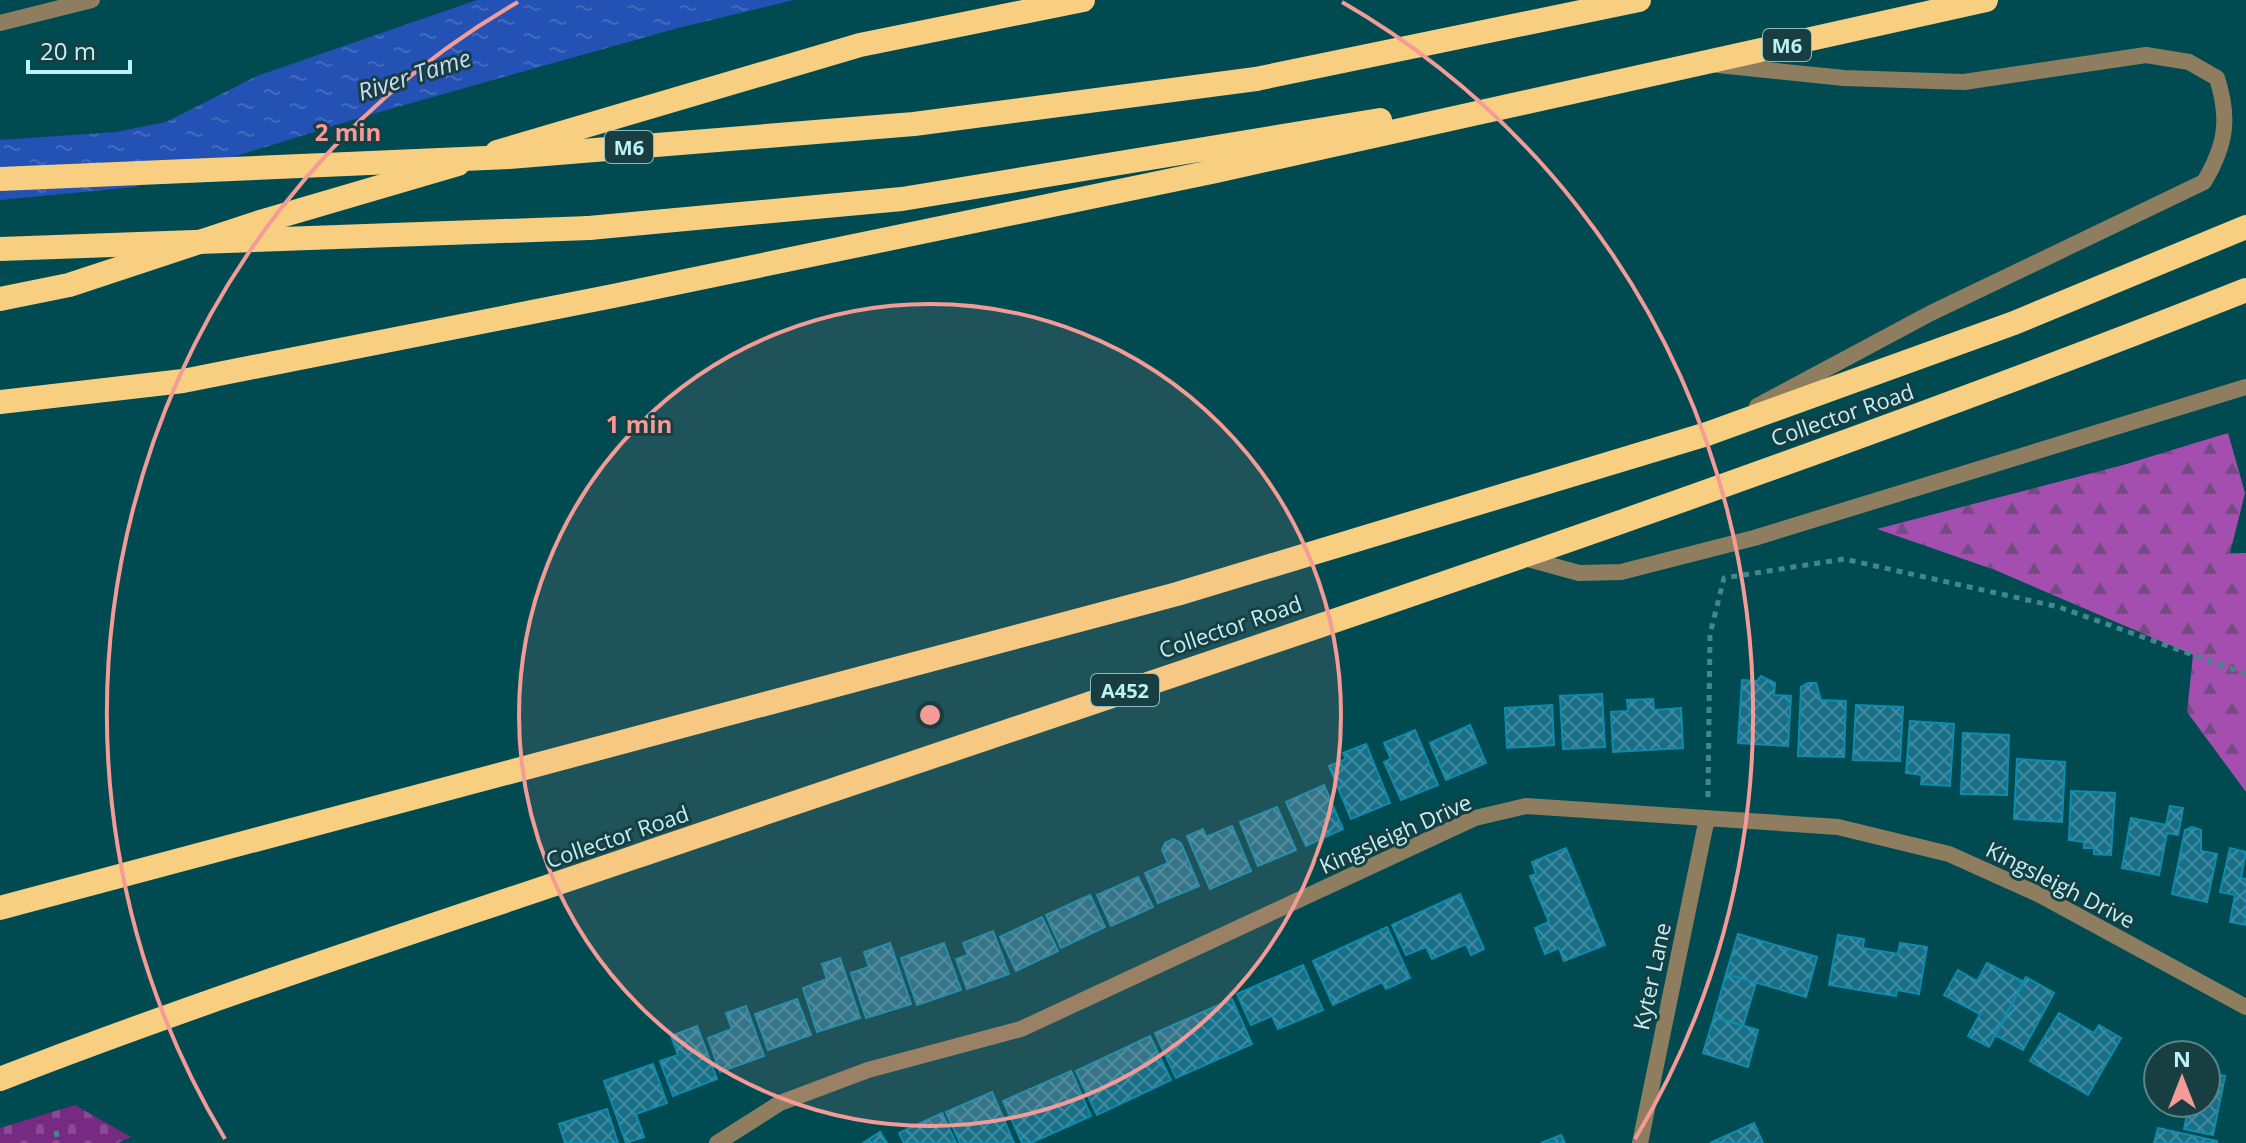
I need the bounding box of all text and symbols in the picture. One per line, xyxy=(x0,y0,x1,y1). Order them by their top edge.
scale bar xyxy=(28,24,130,74)
road number: M6 xyxy=(1763,29,1811,61)
text: 20 m xyxy=(40,34,96,67)
water label: River Tame xyxy=(353,40,475,108)
text: 2 min xyxy=(315,115,381,148)
road number: M6 xyxy=(605,131,653,163)
street label: Collector Road xyxy=(1766,376,1918,452)
text: 1 min xyxy=(606,407,672,440)
street label: Collector Road xyxy=(1154,588,1306,664)
road number: A452 xyxy=(1091,674,1159,706)
centre of rings xyxy=(916,701,944,729)
street label: Kingsleigh Drive xyxy=(1314,786,1476,880)
street label: Collector Road xyxy=(541,798,693,874)
street label: Kingsleigh Drive xyxy=(1981,834,2141,934)
street label: Kyter Lane xyxy=(1625,920,1677,1032)
north arrow xyxy=(2142,1039,2222,1119)
text: N xyxy=(2173,1043,2191,1073)

